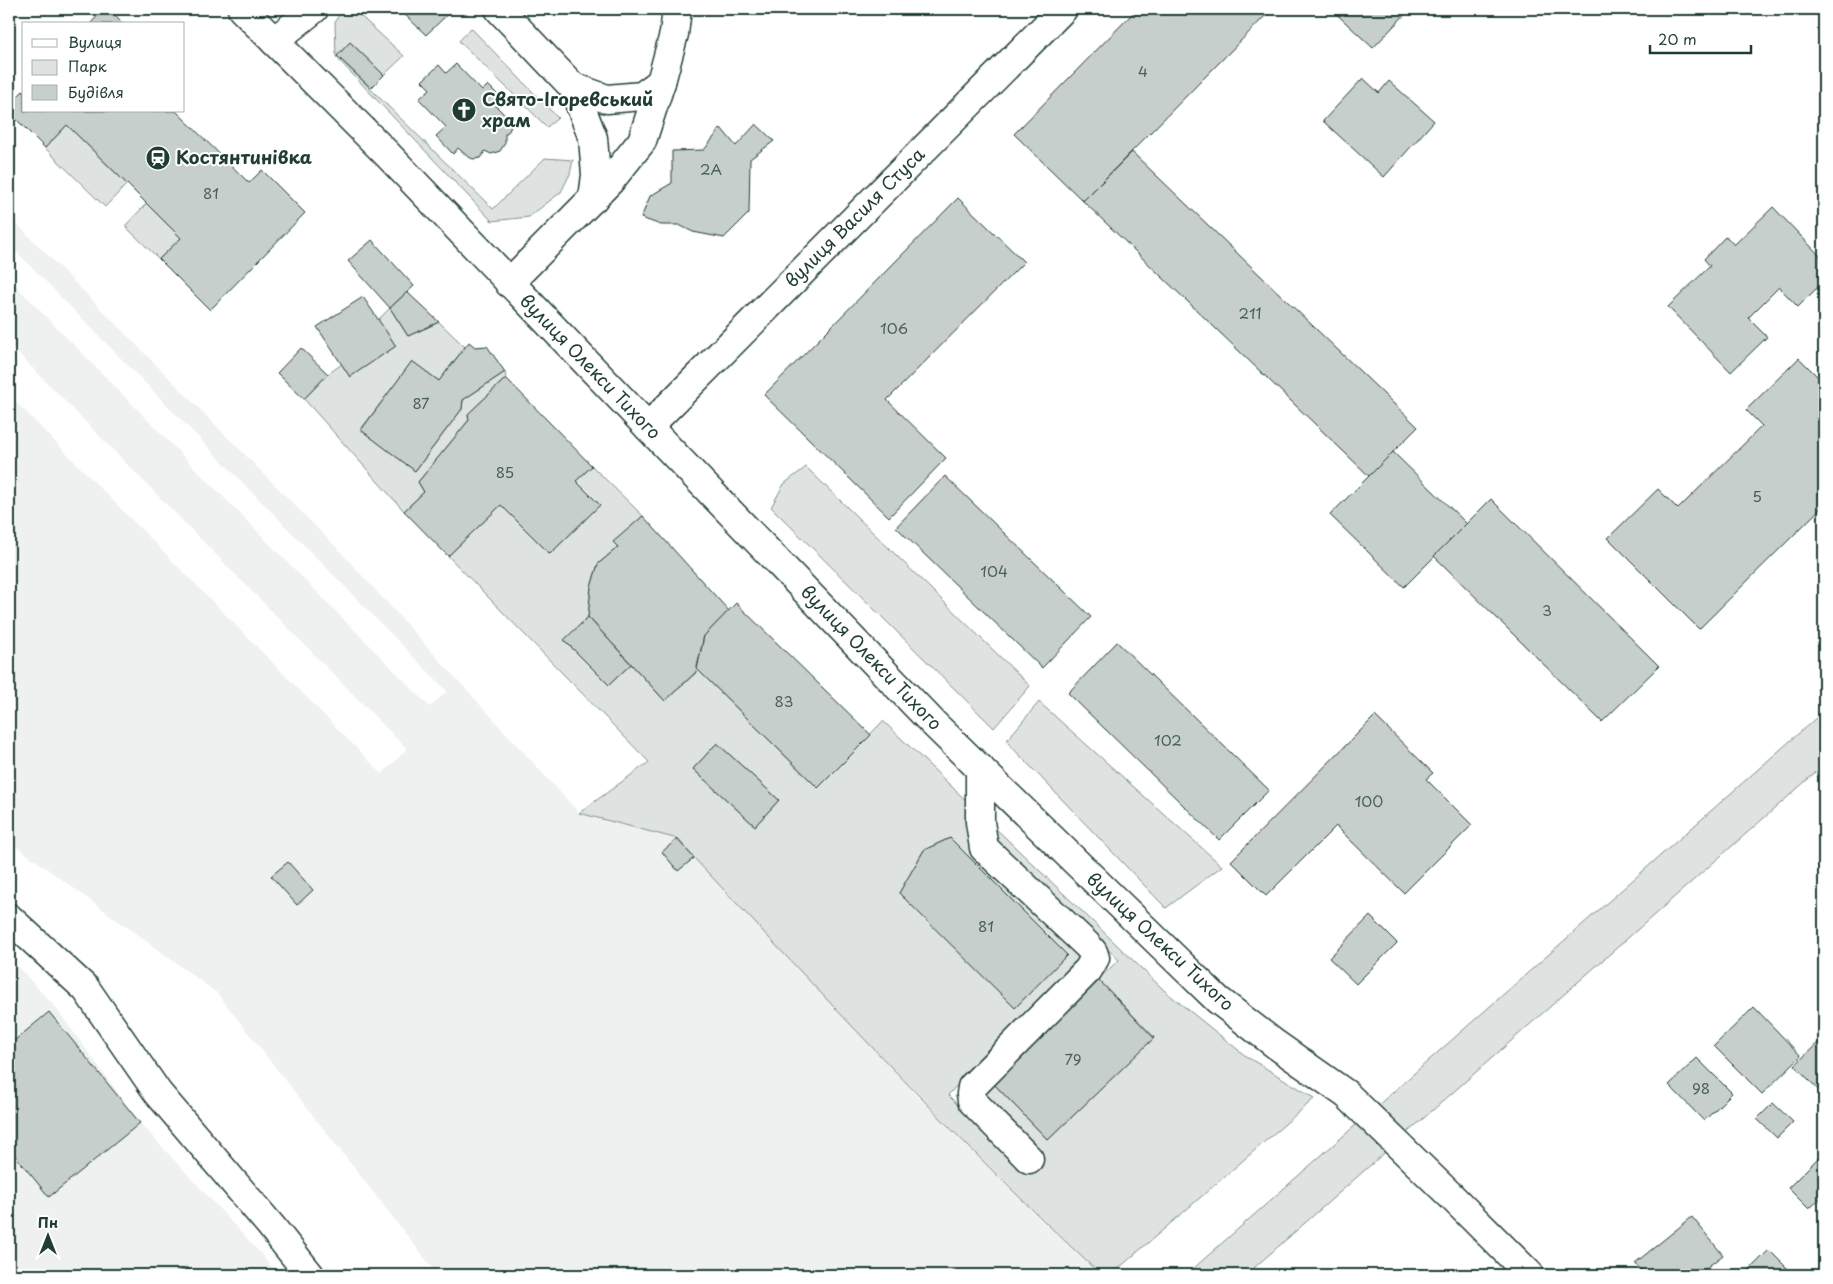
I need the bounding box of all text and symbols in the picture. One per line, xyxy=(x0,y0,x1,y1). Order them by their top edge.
legend xyxy=(22,22,185,112)
scale bar xyxy=(1650,22,1752,54)
text: 20 m xyxy=(1658,27,1697,50)
text: Вулиця xyxy=(68,30,122,53)
text: Парк xyxy=(68,54,107,77)
house number: 4 xyxy=(1138,59,1148,82)
text: Будівля xyxy=(68,80,124,103)
place label: Свято-Ігоревський храм xyxy=(482,85,653,133)
church icon: Свято-Ігоревський храм xyxy=(451,97,477,123)
street label: вулиця Василя Стуса xyxy=(778,140,931,293)
place label: Костянтинівка xyxy=(176,143,312,170)
station icon: Костянтинівка xyxy=(145,145,171,171)
house number: 2А xyxy=(700,157,722,180)
house number: 81 xyxy=(203,181,219,204)
street label: вулиця Олекси Тихого xyxy=(514,287,668,445)
house number: 211 xyxy=(1238,301,1262,324)
house number: 106 xyxy=(880,316,908,339)
house number: 87 xyxy=(412,391,430,414)
house number: 85 xyxy=(496,460,514,483)
house number: 5 xyxy=(1752,484,1762,507)
house number: 104 xyxy=(980,559,1008,582)
street label: вулиця Олекси Тихого xyxy=(795,578,949,736)
house number: 3 xyxy=(1542,598,1552,621)
house number: 83 xyxy=(774,689,794,712)
house number: 102 xyxy=(1154,728,1182,751)
house number: 100 xyxy=(1355,789,1383,812)
street label: вулиця Олекси Тихого xyxy=(1081,865,1241,1017)
house number: 81 xyxy=(978,914,994,937)
house number: 79 xyxy=(1064,1047,1082,1070)
house number: 98 xyxy=(1692,1076,1710,1099)
north arrow xyxy=(22,1212,72,1262)
text: Пн xyxy=(38,1212,58,1233)

